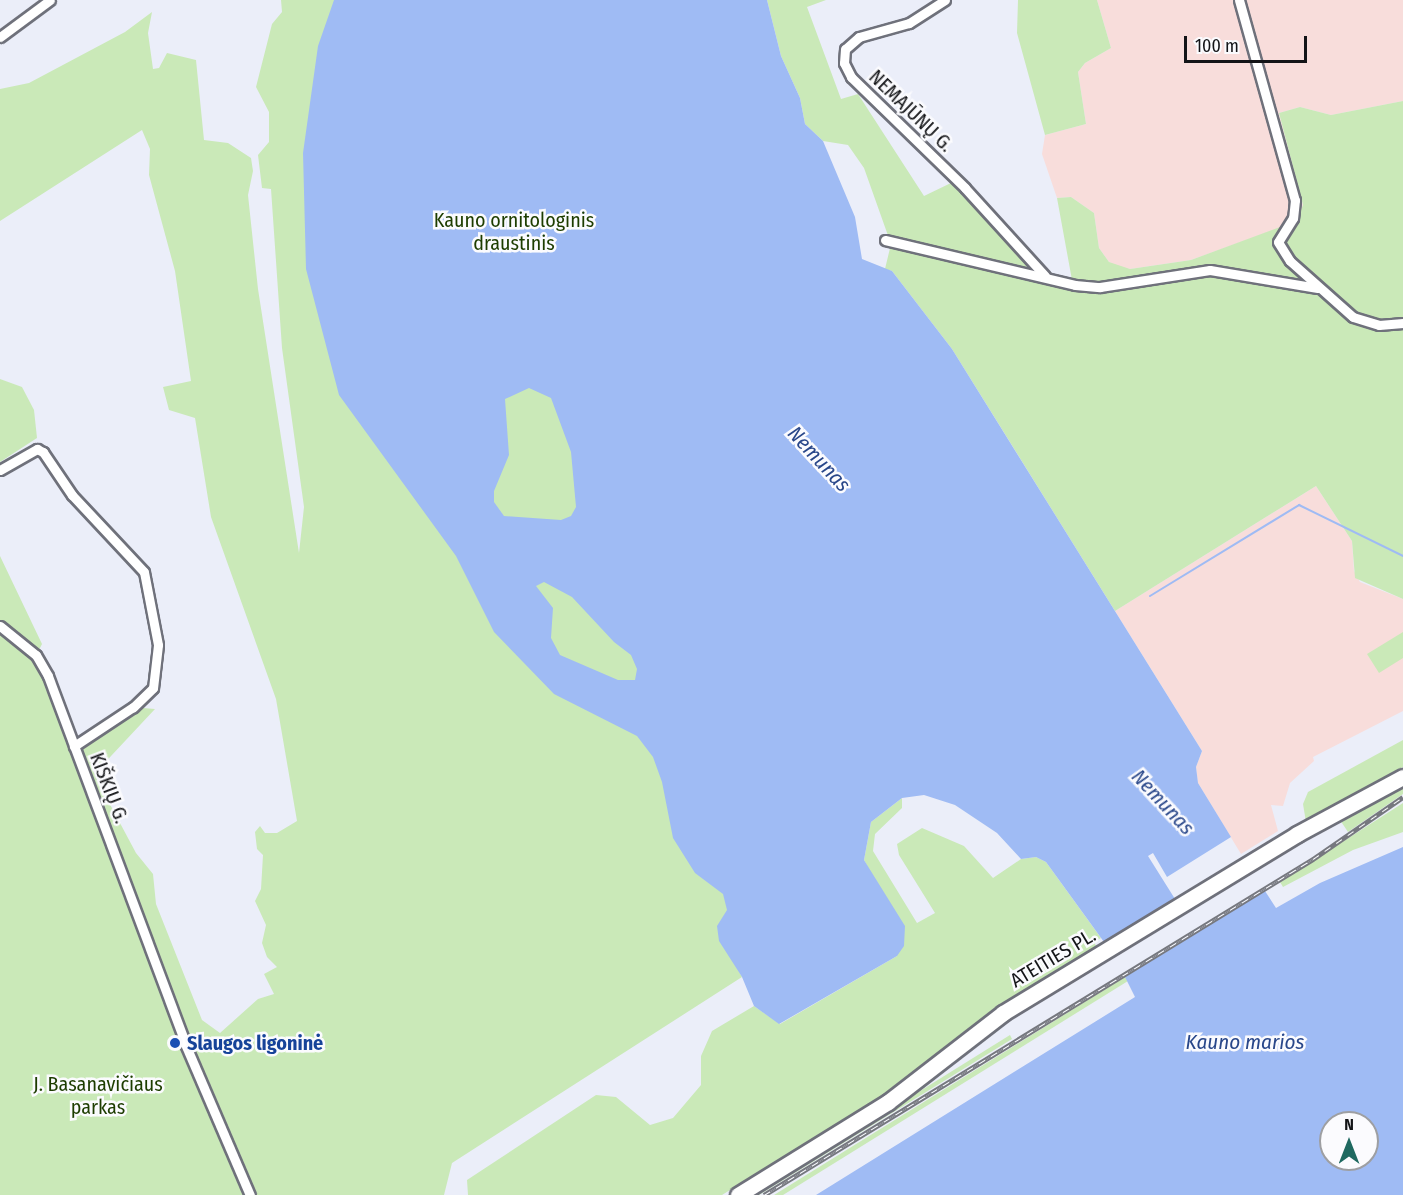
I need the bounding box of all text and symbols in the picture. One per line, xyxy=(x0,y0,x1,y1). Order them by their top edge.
scale bar xyxy=(1187,24,1310,62)
text: 100 m xyxy=(1195,35,1239,57)
street label: NEMAJŪNŲ G. xyxy=(864,65,958,157)
park label: Kauno ornitologinis draustinis xyxy=(434,208,594,255)
water label: Nemunas xyxy=(782,421,856,497)
street label: KIŠKIŲ G. xyxy=(85,749,133,827)
water label: Nemunas xyxy=(1126,764,1200,840)
street label: ATEITIES PL. xyxy=(1006,923,1100,993)
water label: Kauno marios xyxy=(1186,1029,1304,1055)
place label: Slaugos ligoninė xyxy=(187,1031,323,1055)
marker: Slaugos ligoninė xyxy=(168,1036,182,1050)
park label: J. Basanavičiaus parkas xyxy=(33,1073,163,1120)
north arrow xyxy=(1319,1111,1379,1171)
text: N xyxy=(1344,1115,1354,1134)

